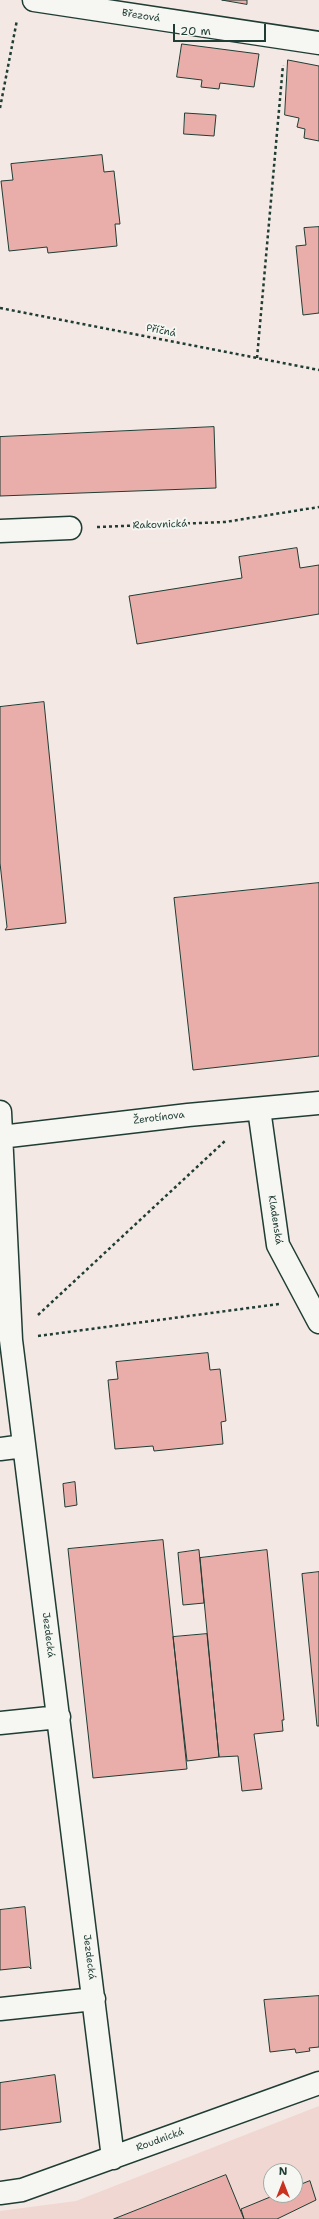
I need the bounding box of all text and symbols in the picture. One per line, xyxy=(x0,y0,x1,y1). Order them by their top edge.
street label: Březová xyxy=(121,7,161,25)
scale bar xyxy=(175,16,268,42)
text: 20 m xyxy=(180,23,211,39)
street label: Příčná xyxy=(145,322,177,340)
street label: Rakovnická xyxy=(132,518,188,532)
street label: Žerotínova xyxy=(133,1109,185,1127)
street label: Kladenská xyxy=(265,1195,285,1245)
street label: Jezdecká xyxy=(39,1612,57,1658)
street label: Jezdecká xyxy=(80,1934,98,1980)
street label: Roudnická xyxy=(134,2126,186,2154)
north arrow xyxy=(263,2163,303,2203)
text: N xyxy=(279,2164,287,2179)

